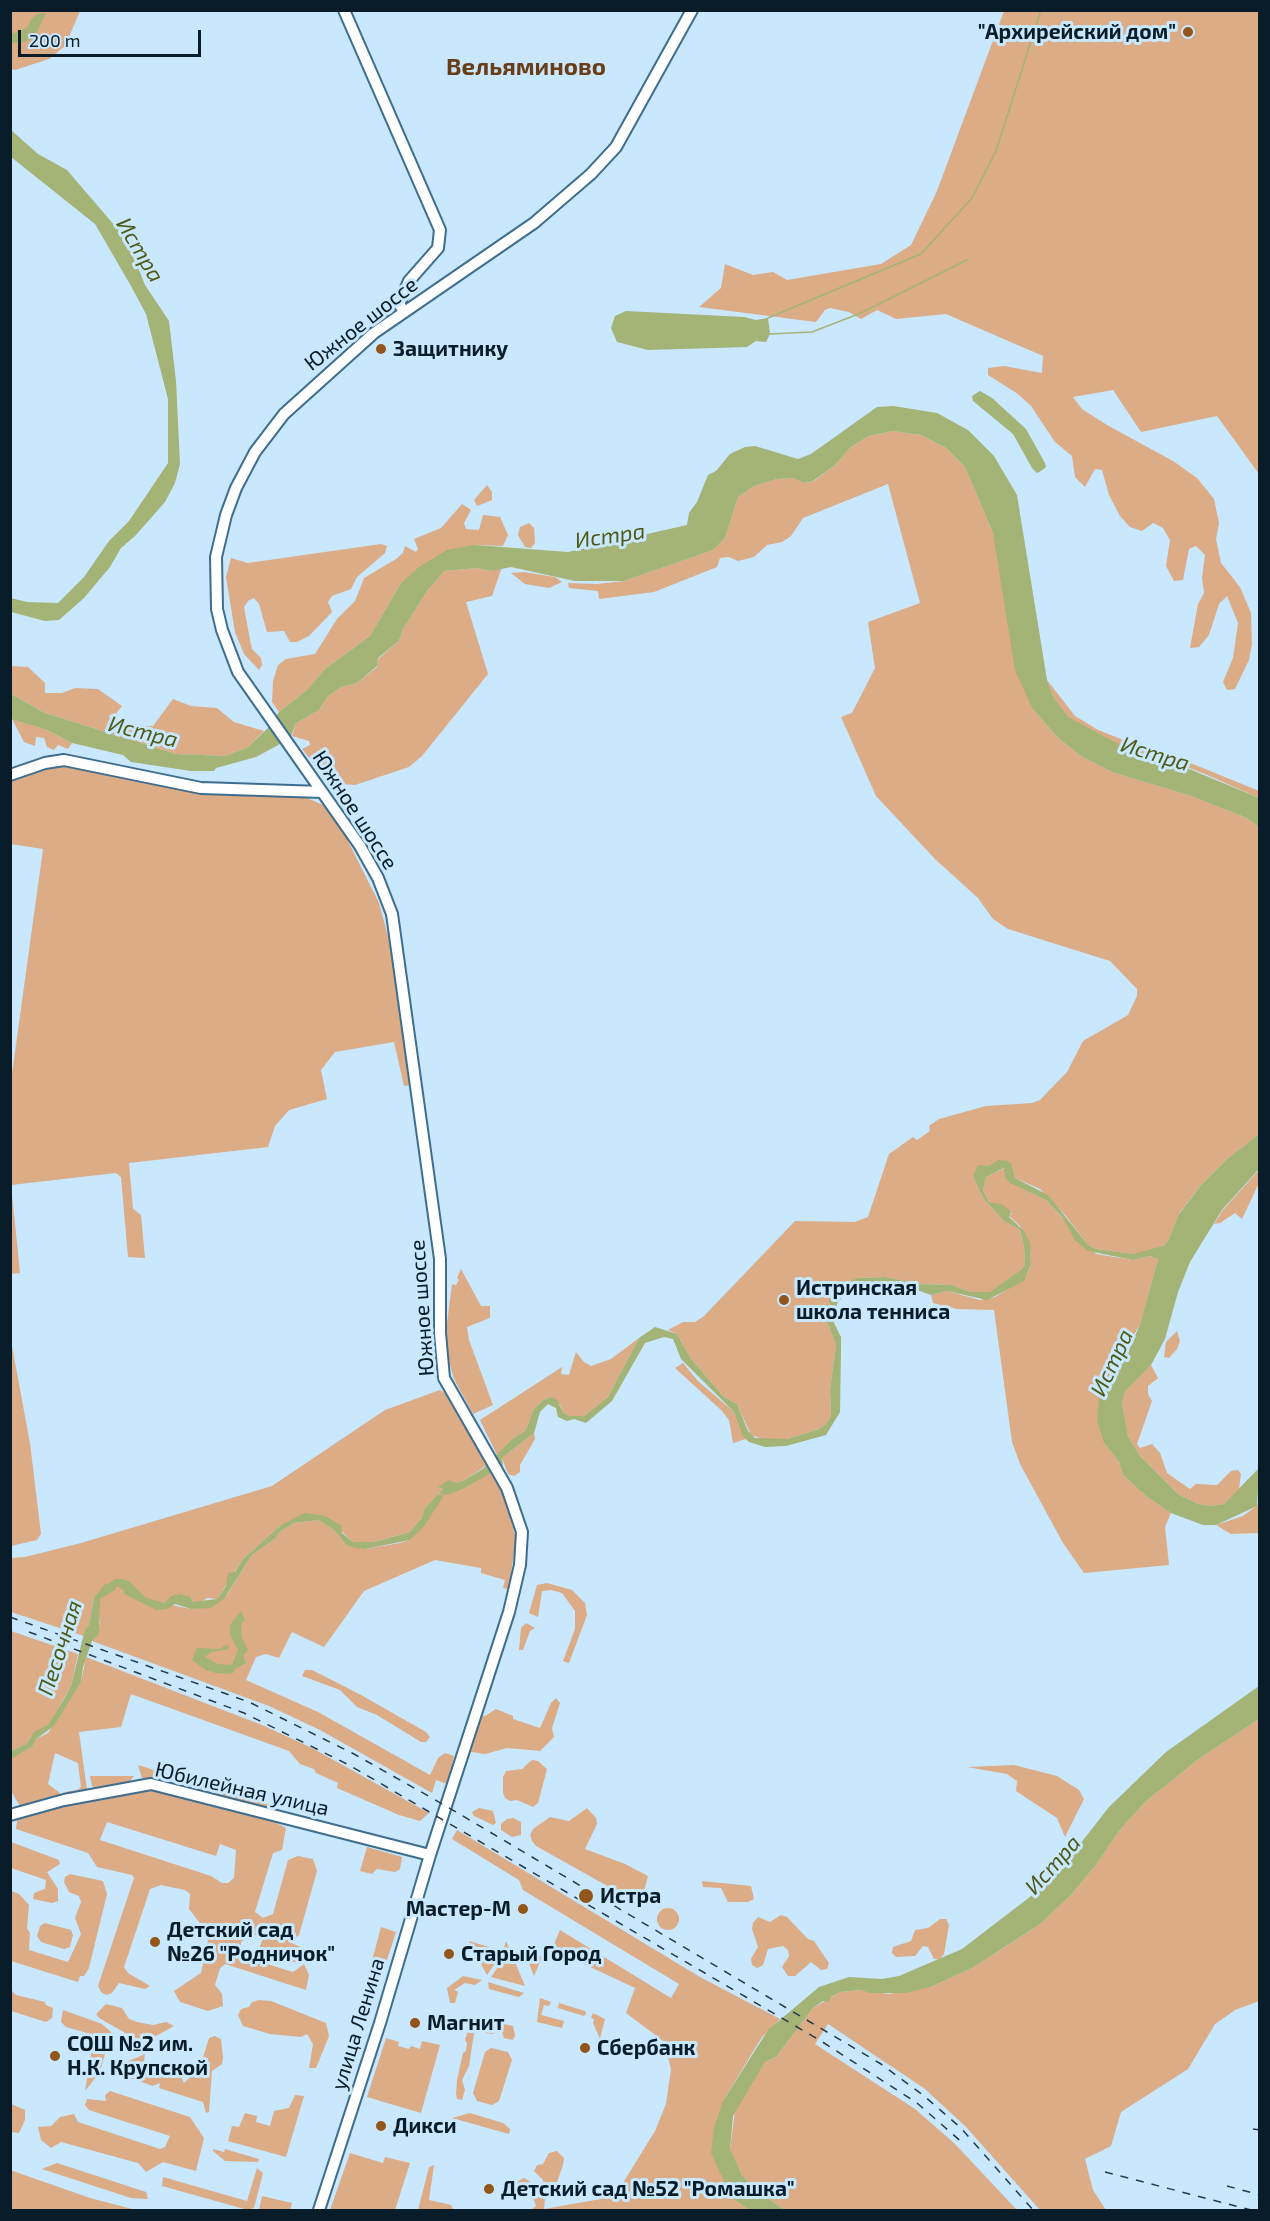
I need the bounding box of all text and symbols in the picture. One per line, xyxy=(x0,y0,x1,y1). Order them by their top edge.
scale bar xyxy=(21,18,204,56)
place label: "Архирейский дом" xyxy=(978,19,1176,45)
marker: "Архирейский дом" xyxy=(1181,25,1195,39)
text: 200 m xyxy=(29,29,81,51)
district label: Вельяминово xyxy=(446,53,606,81)
water label: Истра xyxy=(111,213,169,287)
street label: Южное шоссе xyxy=(299,272,423,376)
place label: Защитнику xyxy=(393,336,508,362)
marker: Защитнику xyxy=(374,342,388,356)
water label: Истра xyxy=(573,518,647,554)
water label: Истра xyxy=(106,711,180,753)
water label: Истра xyxy=(1117,731,1193,777)
street label: Южное шоссе xyxy=(307,746,403,874)
street label: Южное шоссе xyxy=(405,1239,439,1377)
place label: Истринская школа тенниса xyxy=(796,1275,950,1325)
marker: Истринская школа тенниса xyxy=(777,1293,791,1307)
water label: Истра xyxy=(1085,1325,1139,1401)
water label: Песочная xyxy=(32,1597,88,1699)
street label: Юбилейная улица xyxy=(153,1757,331,1821)
water label: Истра xyxy=(1020,1830,1086,1900)
place label: Истра xyxy=(600,1883,661,1909)
marker: Истра xyxy=(577,1887,595,1905)
place label: Мастер-М xyxy=(406,1896,511,1922)
marker: Мастер-М xyxy=(516,1902,530,1916)
place label: Детский сад №26 "Родничок" xyxy=(167,1917,335,1967)
marker: Детский сад №26 "Родничок" xyxy=(148,1935,162,1949)
place label: Старый Город xyxy=(461,1941,601,1967)
marker: Старый Город xyxy=(442,1947,456,1961)
street label: улица Ленина xyxy=(326,1955,390,2093)
place label: Магнит xyxy=(427,2010,504,2036)
marker: Магнит xyxy=(408,2016,422,2030)
place label: СОШ №2 им. Н.К. Крупской xyxy=(67,2031,208,2081)
place label: Сбербанк xyxy=(597,2035,695,2061)
marker: Сбербанк xyxy=(578,2041,592,2055)
marker: СОШ №2 им. Н.К. Крупской xyxy=(48,2049,62,2063)
place label: Дикси xyxy=(393,2113,457,2139)
marker: Дикси xyxy=(374,2119,388,2133)
place label: Детский сад №52 "Ромашка" xyxy=(501,2176,794,2202)
marker: Детский сад №52 "Ромашка" xyxy=(482,2182,496,2196)

